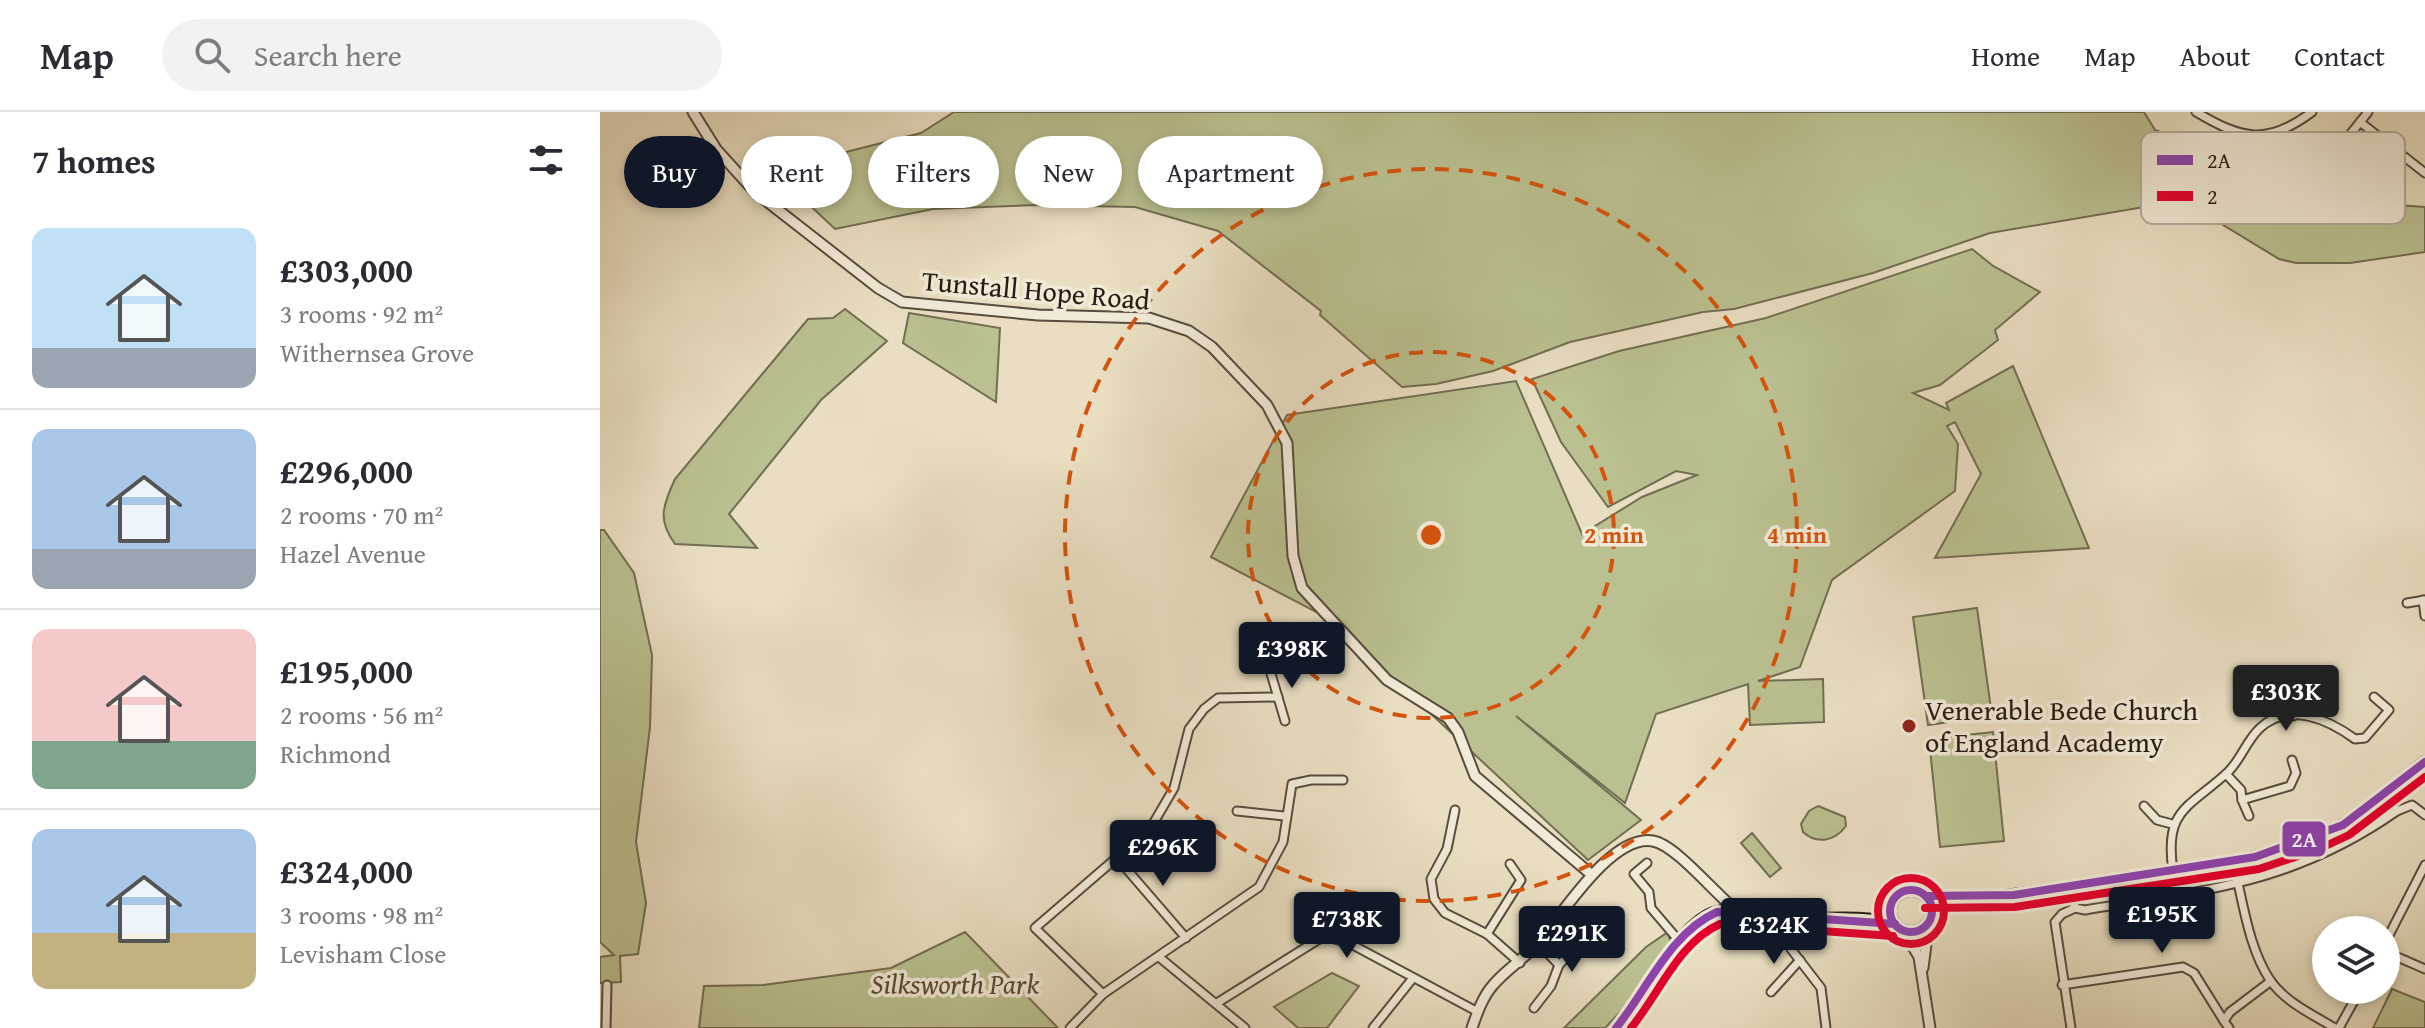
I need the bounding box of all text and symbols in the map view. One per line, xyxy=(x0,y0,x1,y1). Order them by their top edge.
search box xyxy=(162,19,722,91)
text: Map xyxy=(40,27,114,83)
icon: search xyxy=(190,33,234,77)
text: Search here xyxy=(254,33,402,77)
text: Home xyxy=(1971,35,2040,76)
text: Map xyxy=(2084,35,2136,76)
text: About xyxy=(2180,35,2250,76)
text: Contact xyxy=(2294,35,2385,76)
legend xyxy=(2141,132,2405,224)
text: 7 homes xyxy=(32,136,156,185)
chip: Buy xyxy=(624,136,725,208)
chip: Rent xyxy=(741,136,852,208)
chip: Filters xyxy=(868,136,999,208)
chip: New xyxy=(1015,136,1122,208)
chip: Apartment xyxy=(1138,136,1323,208)
icon: filters xyxy=(524,138,568,182)
text: 2A xyxy=(2207,144,2232,176)
text: 2 xyxy=(2207,180,2218,212)
text: £303,000 xyxy=(280,245,413,294)
street label: Tunstall Hope Road xyxy=(920,259,1152,320)
icon: home xyxy=(96,260,192,356)
text: 3 rooms · 92 m² xyxy=(280,294,443,333)
text: Withernsea Grove xyxy=(280,333,474,372)
text: £296,000 xyxy=(280,446,413,495)
icon: home xyxy=(96,461,192,557)
text: 2 rooms · 70 m² xyxy=(280,495,443,534)
text: 2 min xyxy=(1584,517,1644,552)
text: 4 min xyxy=(1767,517,1827,552)
centre of rings xyxy=(1417,521,1445,549)
text: Hazel Avenue xyxy=(280,534,426,573)
pin: £398K xyxy=(1236,622,1348,690)
text: £398K xyxy=(1257,628,1327,667)
text: £195,000 xyxy=(280,646,413,695)
icon: home xyxy=(96,661,192,757)
pin: £303K xyxy=(2230,665,2342,733)
text: £303K xyxy=(2251,671,2321,710)
place label: Venerable Bede Church of England Academy xyxy=(1925,689,2198,762)
text: 2 rooms · 56 m² xyxy=(280,695,443,734)
marker: Venerable Bede Church of England Academy xyxy=(1900,717,1918,735)
text: Richmond xyxy=(280,734,391,773)
pin: £296K xyxy=(1107,820,1219,888)
line badge: 2A xyxy=(2281,820,2327,858)
text: 2A xyxy=(2291,823,2317,855)
text: £296K xyxy=(1128,826,1198,865)
text: £324,000 xyxy=(280,846,413,895)
icon: home xyxy=(96,861,192,957)
pin: £195K xyxy=(2106,887,2218,955)
pin: £738K xyxy=(1291,892,1403,960)
text: £195K xyxy=(2127,893,2197,932)
text: 3 rooms · 98 m² xyxy=(280,895,443,934)
text: £738K xyxy=(1312,898,1382,937)
pin: £324K xyxy=(1718,898,1830,966)
text: £324K xyxy=(1739,904,1809,943)
pin: £291K xyxy=(1516,906,1628,974)
text: £291K xyxy=(1537,912,1607,951)
map controls xyxy=(2312,916,2400,1004)
button: layers xyxy=(2312,916,2400,1004)
text: Levisham Close xyxy=(280,934,447,973)
park label: Silksworth Park xyxy=(871,963,1039,1004)

